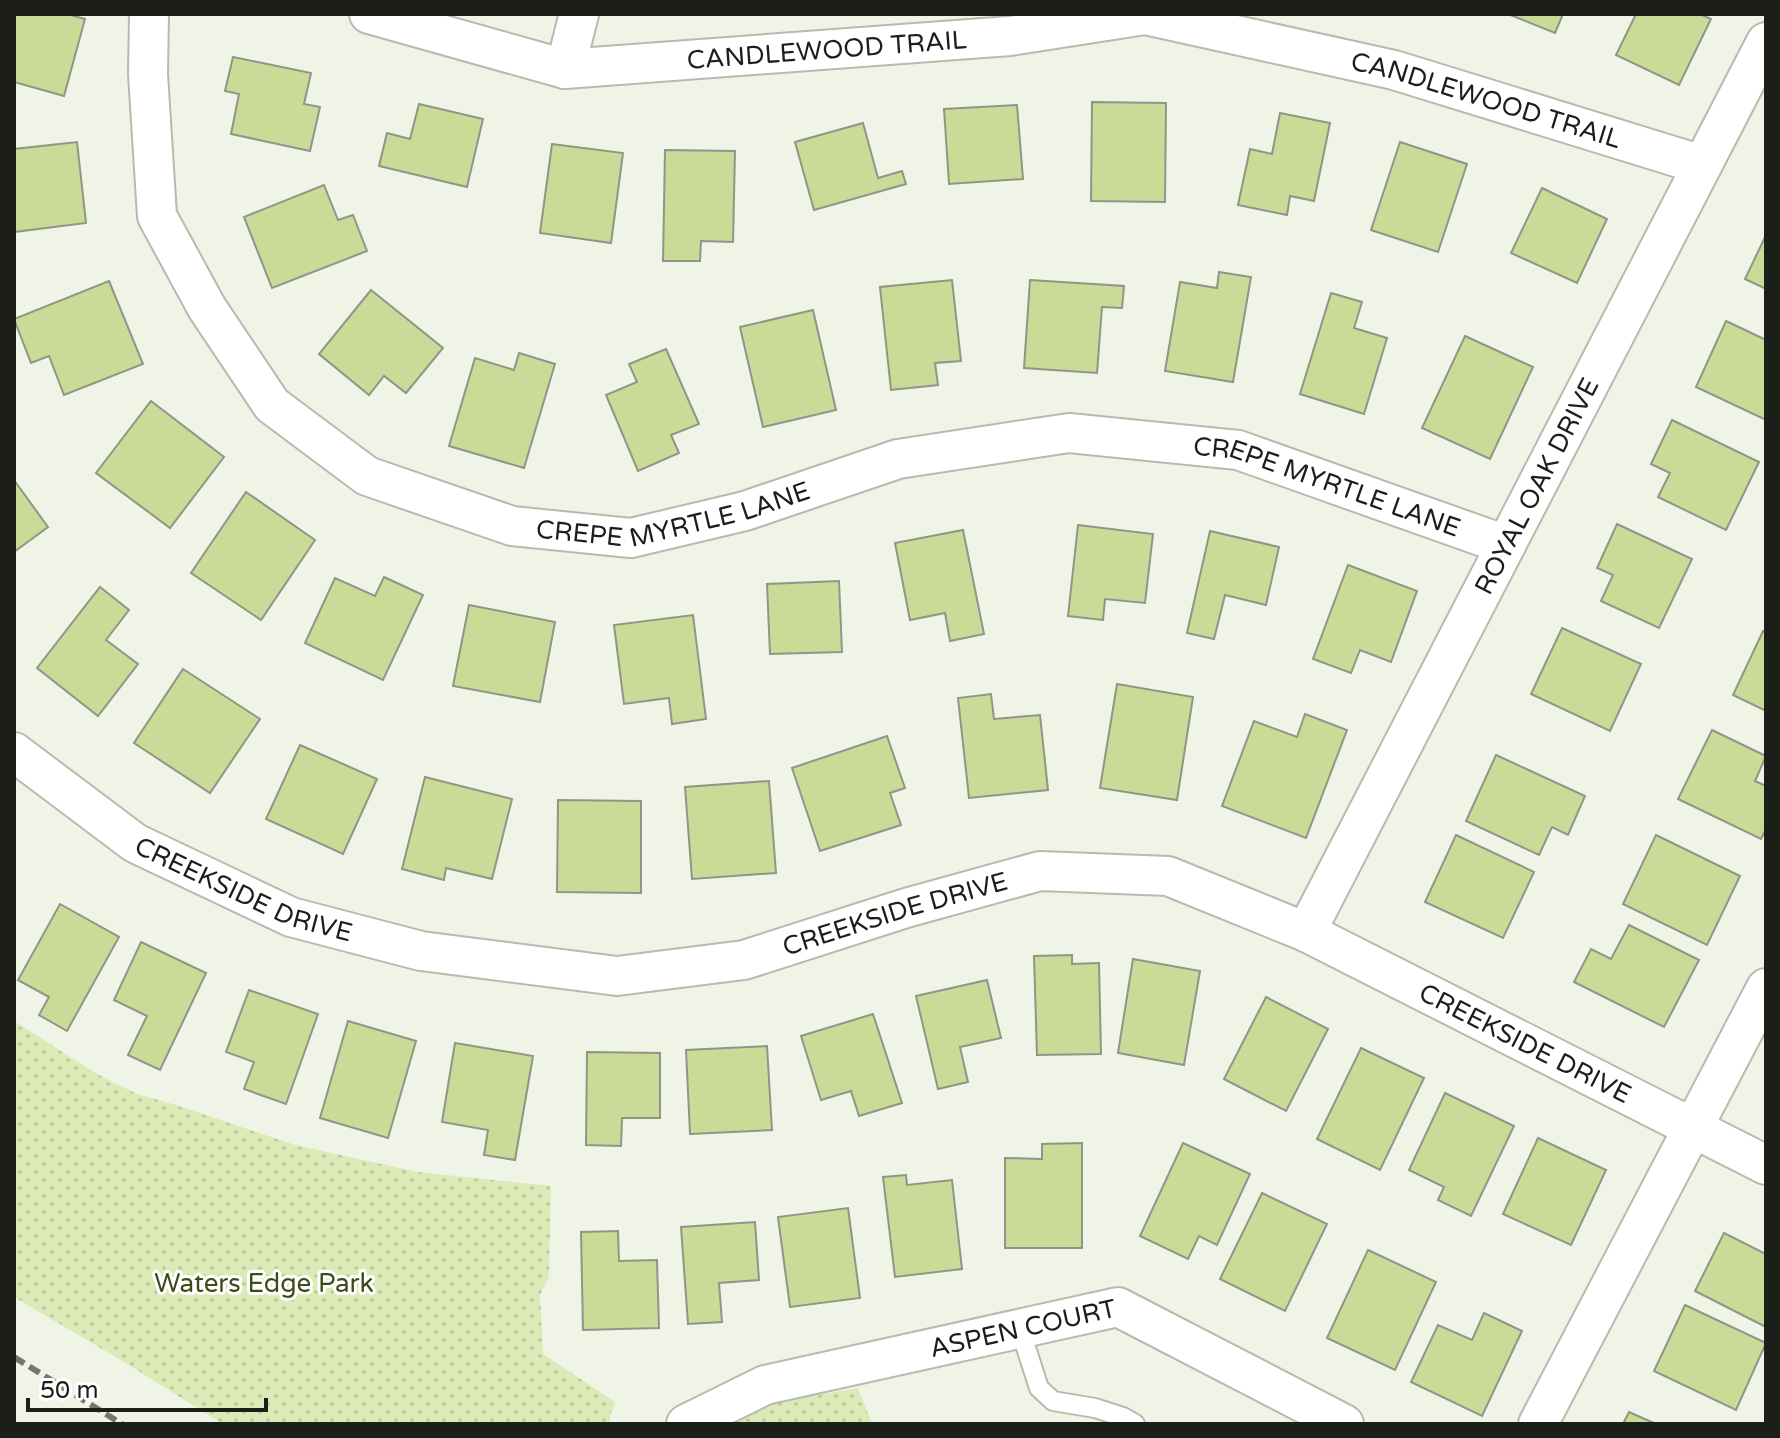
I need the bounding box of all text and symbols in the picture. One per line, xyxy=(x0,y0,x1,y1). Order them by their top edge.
street label: CANDLEWOOD TRAIL xyxy=(686,24,968,76)
street label: CANDLEWOOD TRAIL xyxy=(1348,46,1625,155)
street label: ROYAL OAK DRIVE xyxy=(1468,373,1606,600)
street label: CREPE MYRTLE LANE xyxy=(1192,431,1465,544)
street label: CREPE MYRTLE LANE xyxy=(535,475,814,554)
street label: CREEKSIDE DRIVE xyxy=(130,830,356,948)
street label: CREEKSIDE DRIVE xyxy=(779,866,1011,963)
street label: CREEKSIDE DRIVE xyxy=(1414,977,1636,1110)
park label: Waters Edge Park xyxy=(154,1268,374,1299)
street label: ASPEN COURT xyxy=(927,1293,1119,1364)
scale bar xyxy=(28,1362,266,1412)
text: 50 m xyxy=(40,1376,98,1405)

